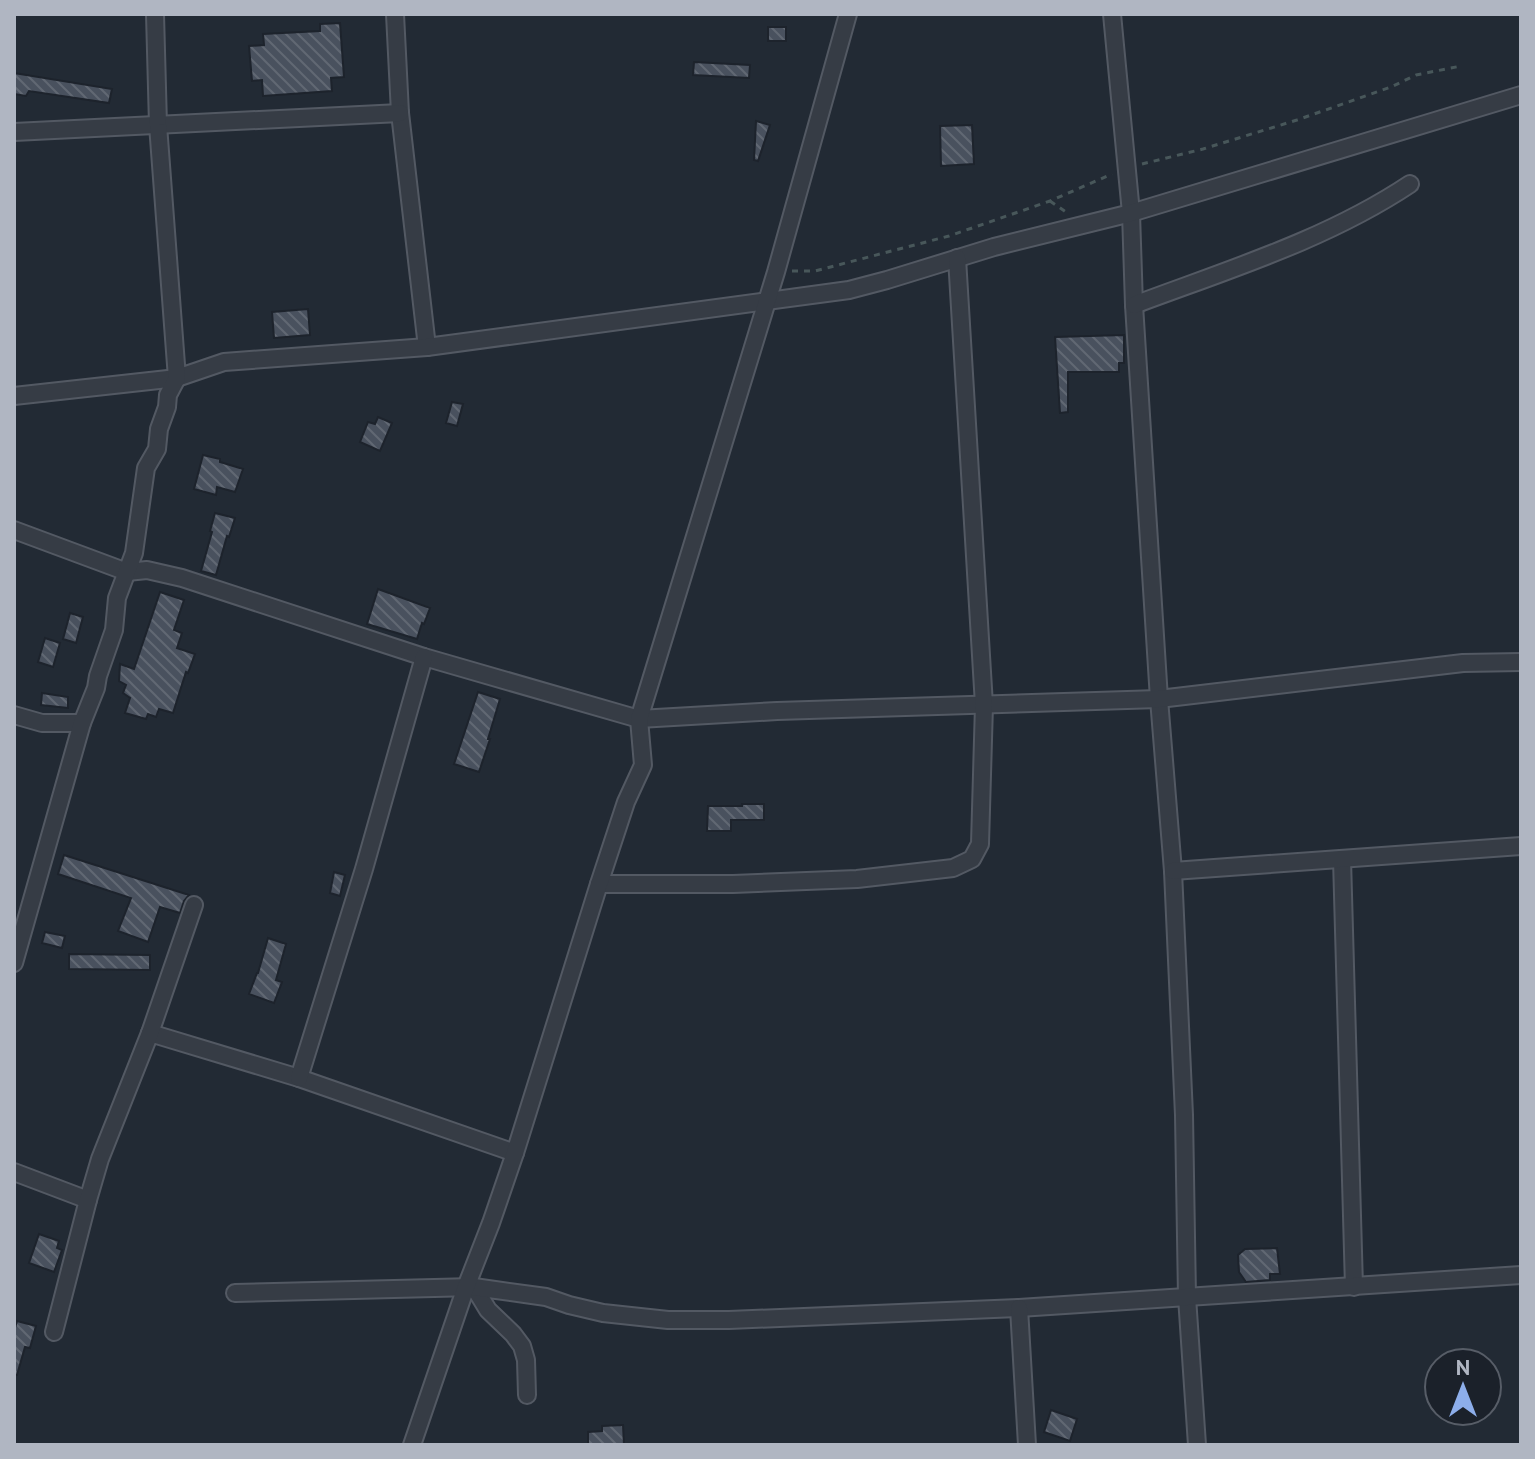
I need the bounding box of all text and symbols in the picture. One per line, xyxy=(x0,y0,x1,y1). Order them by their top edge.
north arrow xyxy=(1423,1347,1503,1427)
text: N xyxy=(1456,1353,1470,1381)

